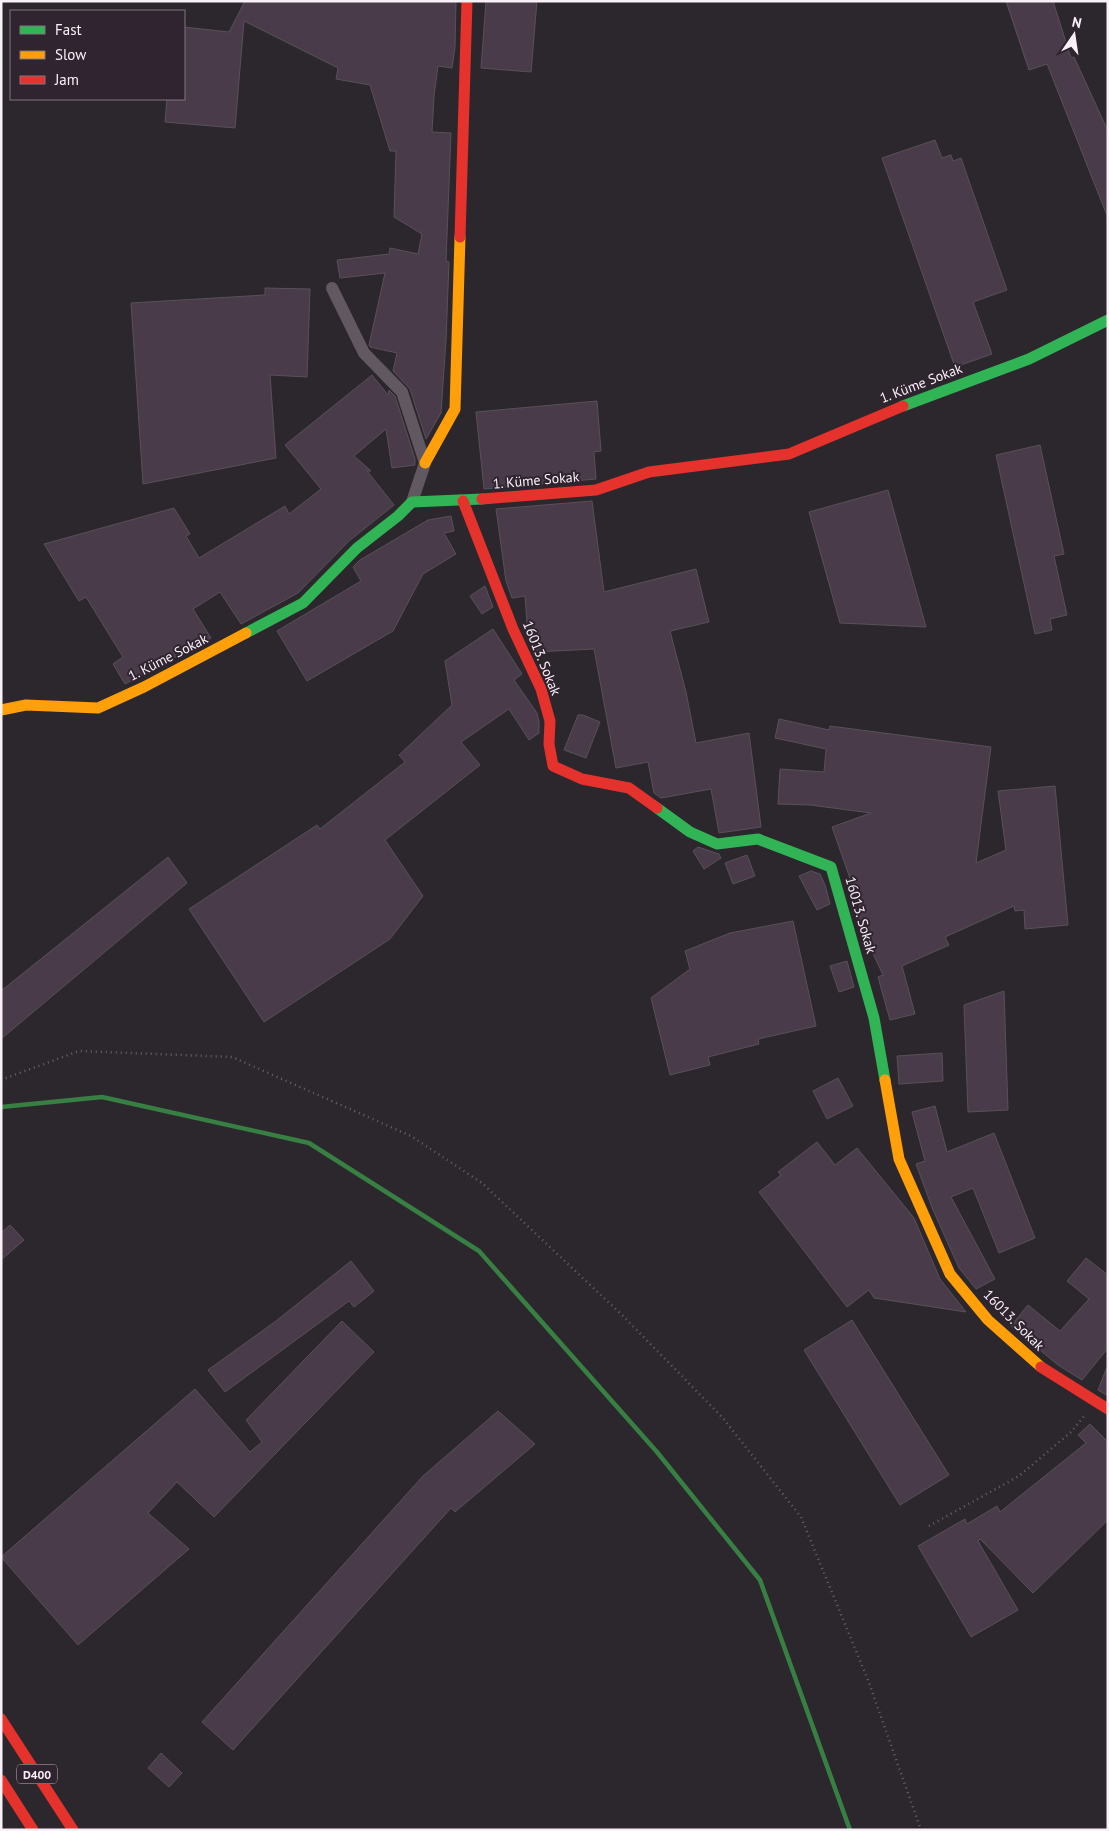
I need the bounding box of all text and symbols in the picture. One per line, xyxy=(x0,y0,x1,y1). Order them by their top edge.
legend xyxy=(10,10,185,100)
north arrow xyxy=(1049,10,1099,60)
text: N xyxy=(1070,13,1083,32)
text: Fast xyxy=(55,20,82,39)
text: Slow xyxy=(55,45,86,64)
text: Jam xyxy=(54,70,79,89)
street label: 1. Küme Sokak xyxy=(877,359,965,407)
street label: 1. Küme Sokak xyxy=(492,467,580,493)
street label: 16013. Sokak xyxy=(519,618,565,698)
street label: 1. Küme Sokak xyxy=(125,629,211,685)
street label: 16013. Sokak xyxy=(841,875,881,956)
street label: 16013. Sokak xyxy=(980,1286,1049,1355)
road number: D400 xyxy=(17,1765,57,1784)

